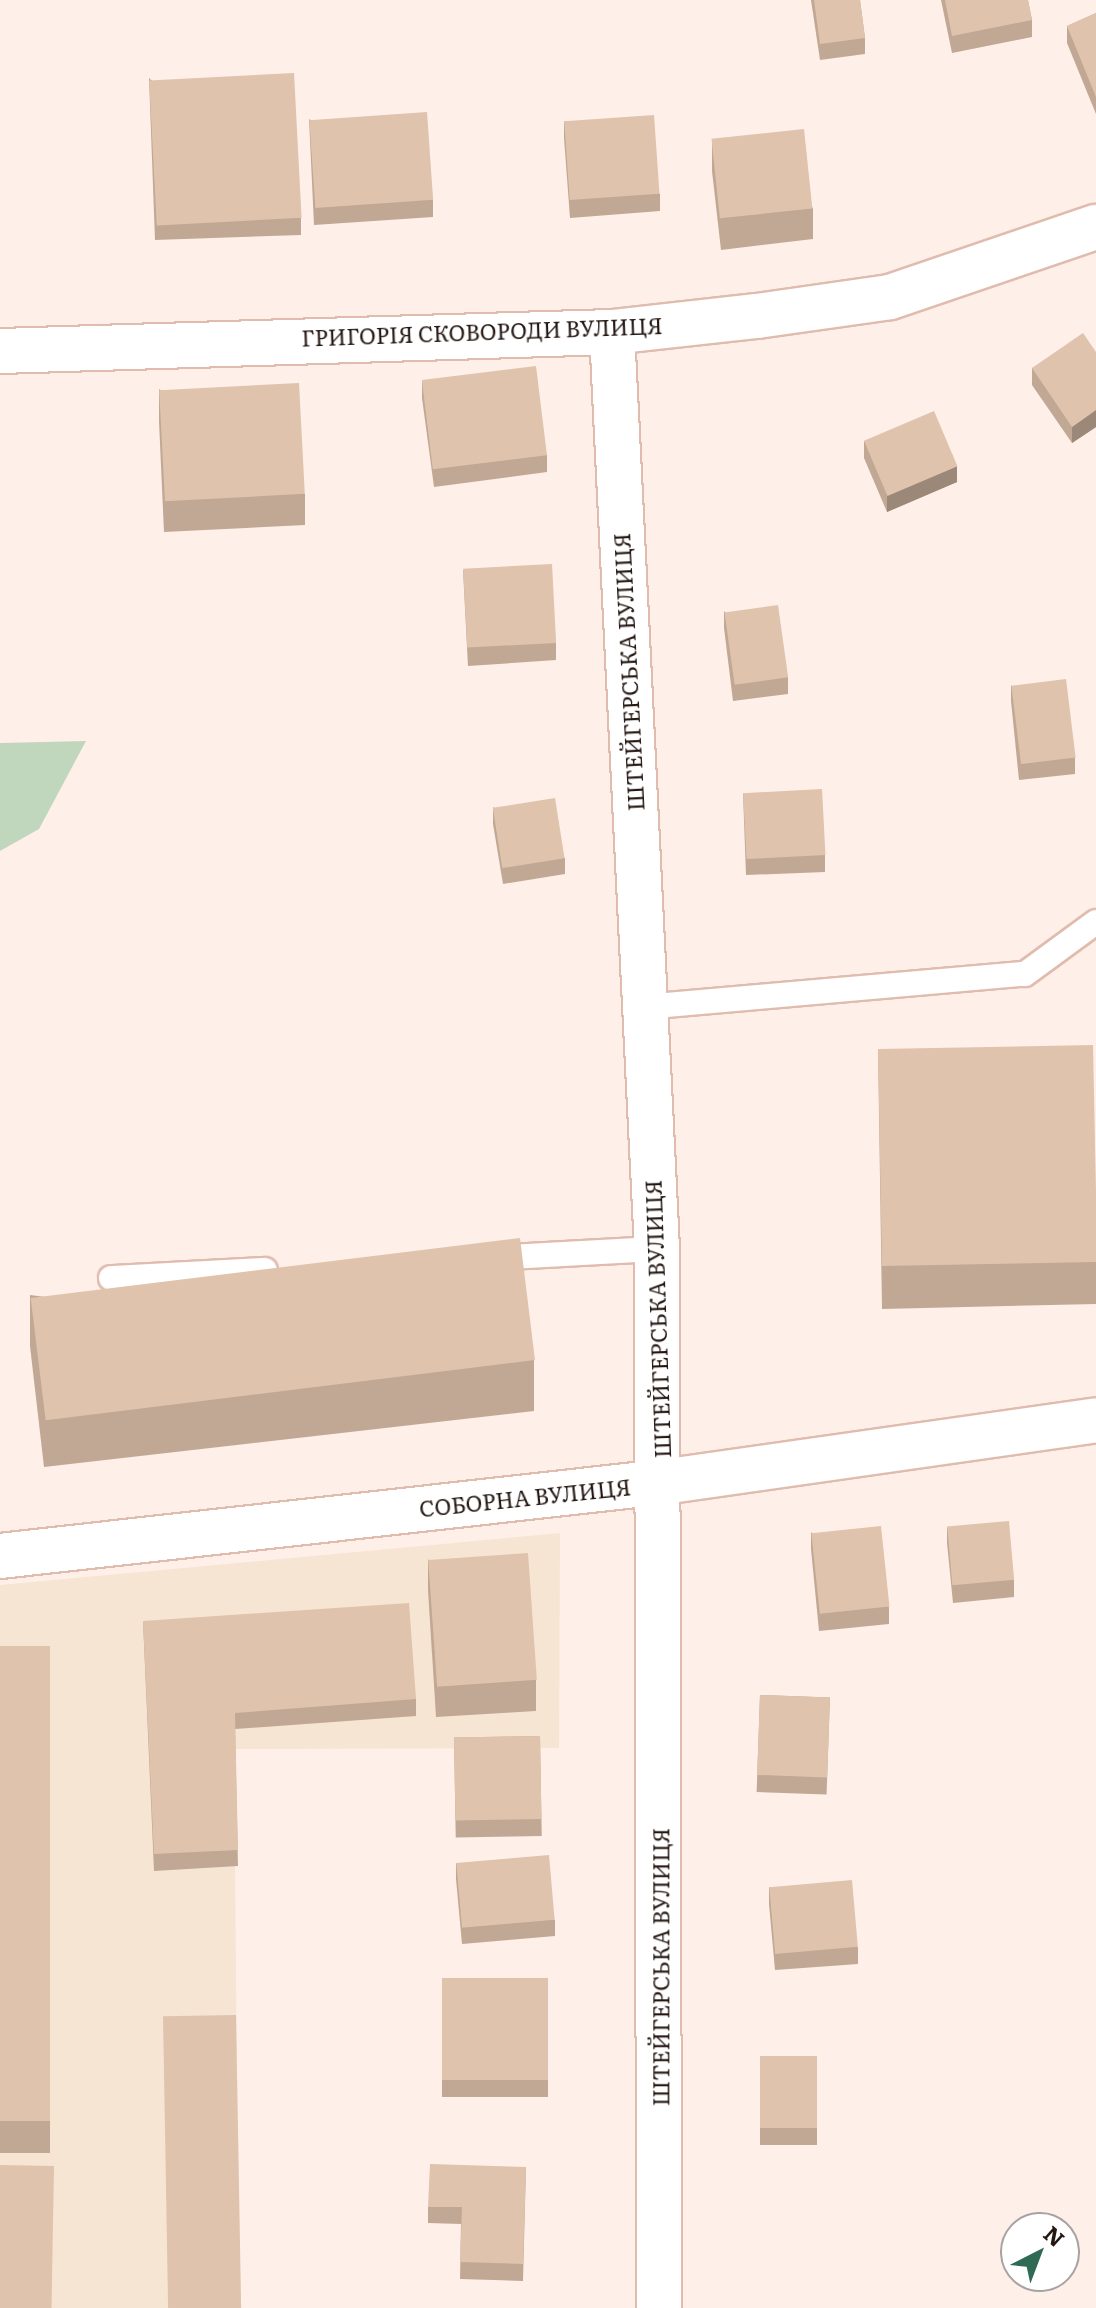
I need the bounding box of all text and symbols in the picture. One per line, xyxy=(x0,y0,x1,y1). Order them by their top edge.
street label: ГРИГОРІЯ СКОВОРОДИ ВУЛИЦЯ xyxy=(301,311,663,351)
street label: ШТЕЙГЕРСЬКА ВУЛИЦЯ xyxy=(608,532,648,812)
street label: ШТЕЙГЕРСЬКА ВУЛИЦЯ xyxy=(639,1179,675,1459)
street label: СОБОРНА ВУЛИЦЯ xyxy=(418,1473,632,1521)
street label: ШТЕЙГЕРСЬКА ВУЛИЦЯ xyxy=(647,1828,673,2106)
north arrow xyxy=(1000,2212,1080,2292)
text: N xyxy=(1037,2217,1073,2254)

